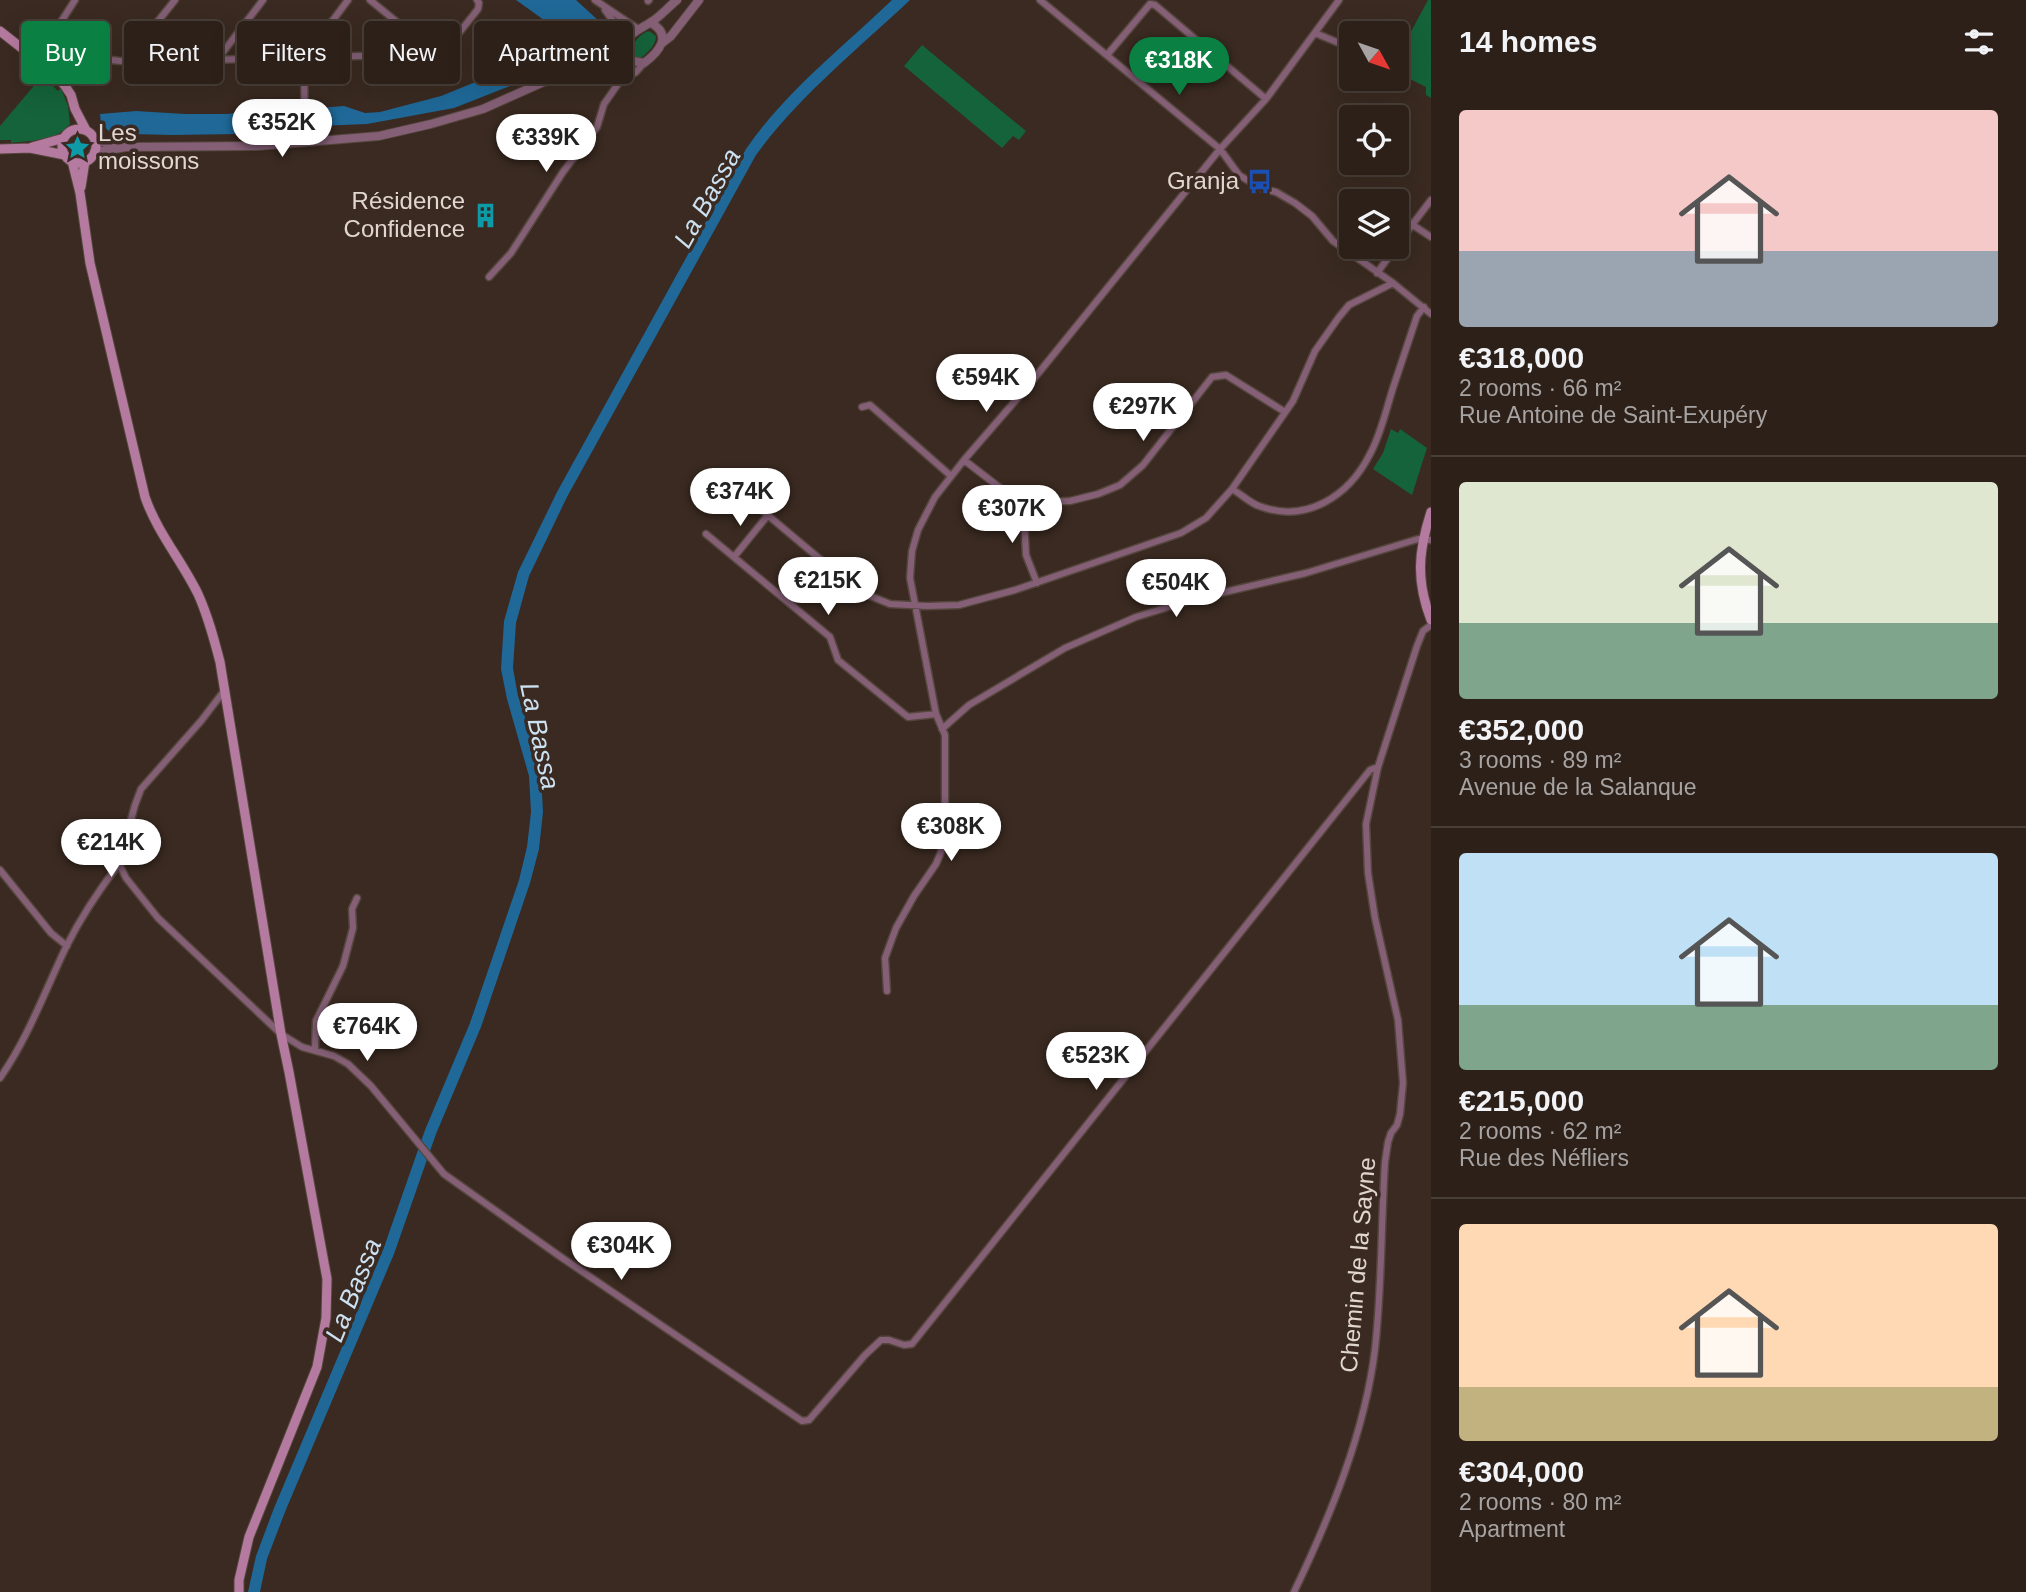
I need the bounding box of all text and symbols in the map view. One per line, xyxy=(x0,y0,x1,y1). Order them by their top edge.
chip: Buy xyxy=(21,21,110,84)
chip: Rent xyxy=(124,21,223,84)
chip: Filters xyxy=(237,21,350,84)
chip: New xyxy=(364,21,460,84)
chip: Apartment xyxy=(474,21,633,84)
north arrow xyxy=(1339,21,1409,91)
map controls xyxy=(1339,21,1409,259)
icon: filters xyxy=(1960,23,1998,61)
text: 14 homes xyxy=(1459,25,1597,58)
pin: €318K xyxy=(1130,38,1228,97)
text: €318K xyxy=(1145,47,1213,73)
pin: €352K xyxy=(233,100,331,159)
button: locate xyxy=(1339,105,1409,175)
text: €352K xyxy=(248,109,316,135)
pin: €339K xyxy=(497,114,595,174)
place label: Les moissons xyxy=(98,119,199,174)
text: €339K xyxy=(512,124,580,150)
place icon: Les moissons xyxy=(64,133,92,161)
water label: La Bassa xyxy=(668,143,746,253)
icon: home xyxy=(1666,156,1792,282)
place label: Granja xyxy=(1167,167,1240,194)
bus stop icon: Granja xyxy=(1245,167,1273,195)
place label: Résidence Confidence xyxy=(344,187,465,242)
button: layers xyxy=(1339,189,1409,259)
building icon: Résidence Confidence xyxy=(471,201,499,229)
text: €318,000 xyxy=(1459,341,1584,374)
pin: €594K xyxy=(937,354,1035,414)
text: €594K xyxy=(952,364,1020,390)
text: 2 rooms · 66 m² xyxy=(1459,375,1621,401)
pin: €297K xyxy=(1094,384,1192,443)
text: €297K xyxy=(1109,393,1177,419)
text: Rue Antoine de Saint-Exupéry xyxy=(1459,402,1767,428)
pin: €374K xyxy=(691,468,789,528)
text: €374K xyxy=(706,478,774,504)
pin: €307K xyxy=(963,486,1061,545)
text: €307K xyxy=(978,495,1046,521)
icon: home xyxy=(1666,528,1792,654)
pin: €215K xyxy=(779,558,877,617)
pin: €504K xyxy=(1127,560,1225,619)
text: €215K xyxy=(794,567,862,593)
text: €504K xyxy=(1142,569,1210,595)
water label: La Bassa xyxy=(514,680,566,792)
text: €352,000 xyxy=(1459,713,1584,746)
text: 3 rooms · 89 m² xyxy=(1459,747,1621,773)
text: Avenue de la Salanque xyxy=(1459,774,1696,800)
pin: €308K xyxy=(902,804,1000,863)
text: €308K xyxy=(917,813,985,839)
pin: €214K xyxy=(62,820,160,879)
text: €214K xyxy=(77,829,145,855)
icon: home xyxy=(1666,899,1792,1025)
pin: €764K xyxy=(318,1004,416,1063)
text: €764K xyxy=(333,1013,401,1039)
pin: €523K xyxy=(1047,1032,1145,1092)
text: €523K xyxy=(1062,1042,1130,1068)
text: €215,000 xyxy=(1459,1084,1584,1117)
text: 2 rooms · 62 m² xyxy=(1459,1118,1621,1144)
text: Rue des Néfliers xyxy=(1459,1145,1629,1171)
street label: Chemin de la Sayne xyxy=(1335,1156,1380,1374)
pin: €304K xyxy=(572,1222,670,1282)
text: €304K xyxy=(587,1232,655,1258)
water label: La Bassa xyxy=(319,1234,387,1346)
icon: home xyxy=(1666,1270,1792,1396)
text: €304,000 xyxy=(1459,1455,1584,1488)
text: 2 rooms · 80 m² xyxy=(1459,1489,1621,1515)
text: Apartment xyxy=(1459,1516,1565,1542)

